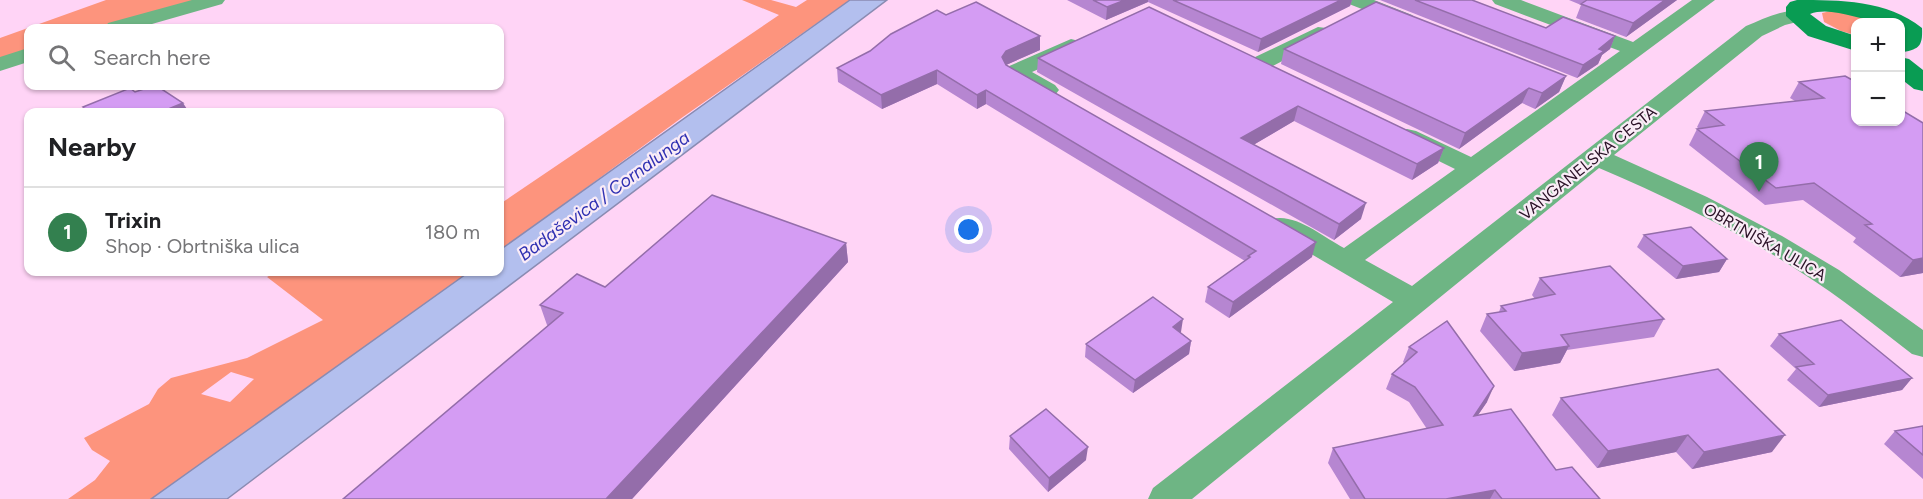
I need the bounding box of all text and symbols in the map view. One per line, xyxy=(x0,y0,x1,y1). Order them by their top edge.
map controls xyxy=(1851,18,1905,126)
button: + xyxy=(1851,18,1905,72)
search box xyxy=(24,24,504,90)
icon: search xyxy=(45,41,78,74)
text: Search here xyxy=(93,44,211,71)
button: − xyxy=(1851,72,1905,126)
street label: VANGANELSKA CESTA xyxy=(1516,102,1660,224)
water label: Badaševica / Cornalunga xyxy=(514,126,694,266)
text: Nearby xyxy=(48,131,136,163)
pin: 1 xyxy=(1740,142,1778,192)
street label: OBRTNIŠKA ULICA xyxy=(1700,199,1830,285)
text: Trixin xyxy=(105,207,161,234)
your location xyxy=(954,215,983,244)
text: 1 xyxy=(63,220,72,244)
text: 180 m xyxy=(425,220,480,244)
text: Shop · Obrtniška ulica xyxy=(105,234,299,258)

